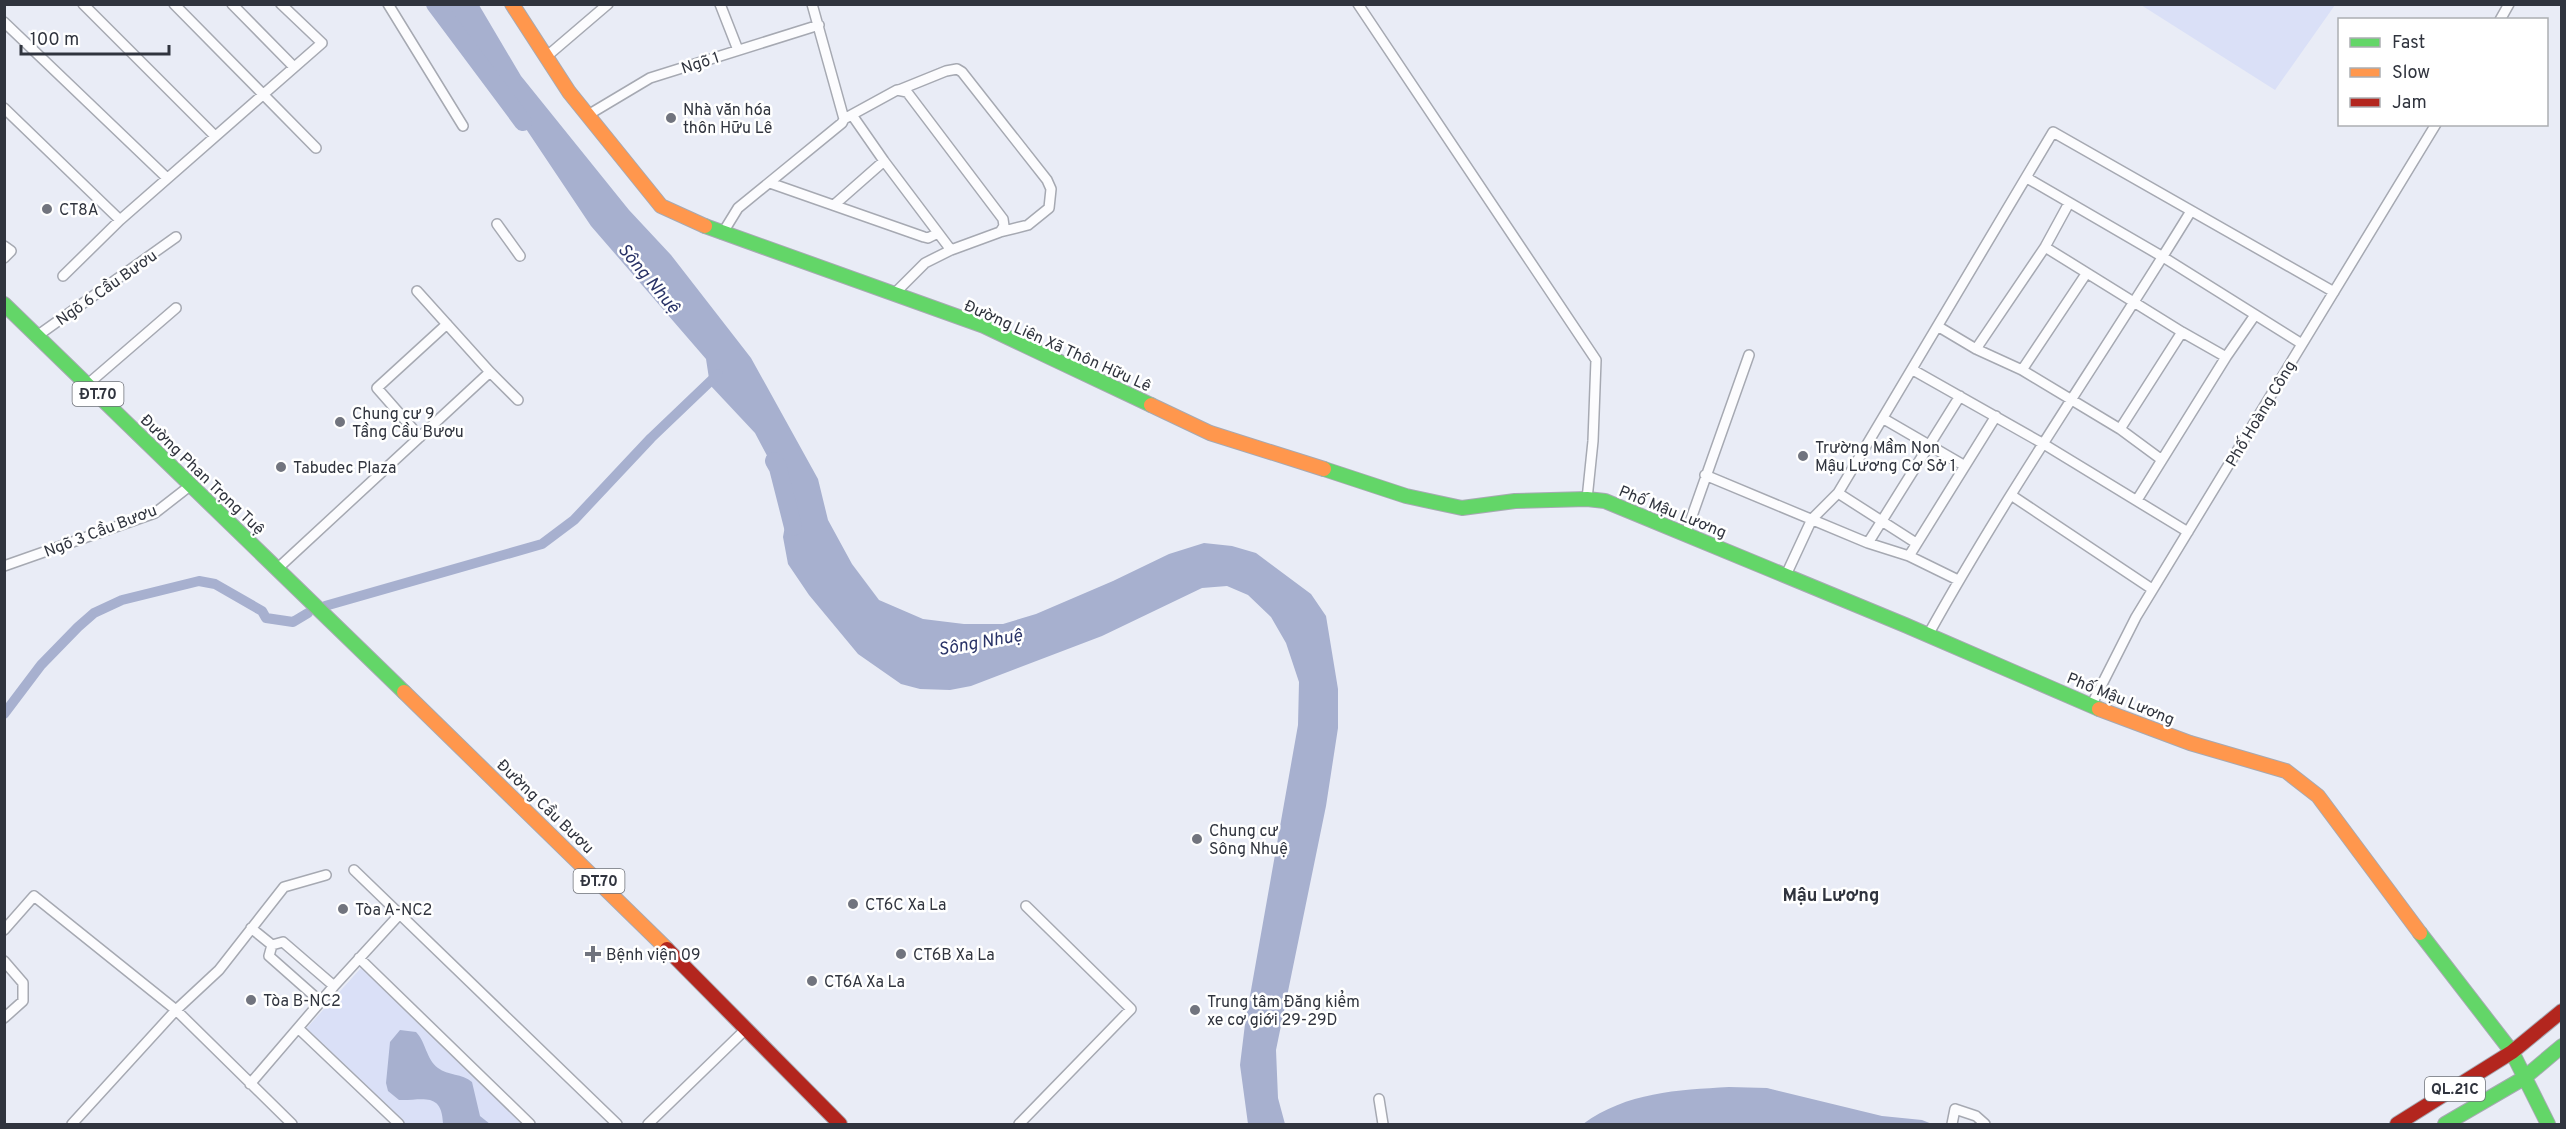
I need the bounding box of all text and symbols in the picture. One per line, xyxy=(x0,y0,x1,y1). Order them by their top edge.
scale bar xyxy=(21,18,170,56)
legend xyxy=(2338,18,2548,126)
text: 100 m xyxy=(30,29,79,52)
text: Fast xyxy=(2392,32,2425,55)
street label: Ngõ 1 xyxy=(679,48,722,79)
text: Slow xyxy=(2392,62,2430,85)
text: Jam xyxy=(2392,92,2427,115)
place label: Nhà văn hóa thôn Hữu Lê xyxy=(683,101,772,139)
marker: Nhà văn hóa thôn Hữu Lê xyxy=(664,111,678,125)
place label: CT8A xyxy=(59,201,99,221)
marker: CT8A xyxy=(40,202,54,216)
water label: Sông Nhuệ xyxy=(612,239,684,319)
street label: Ngõ 6 Cầu Bươu xyxy=(52,245,162,331)
street label: Đường Liên Xã Thôn Hữu Lê xyxy=(960,296,1154,397)
street label: Phố Hoàng Công xyxy=(2221,357,2301,471)
road number: ĐT.70 xyxy=(72,382,124,406)
place label: Chung cư 9 Tầng Cầu Bươu xyxy=(352,405,464,443)
street label: Đường Phan Trọng Tuệ xyxy=(135,411,268,540)
marker: Chung cư 9 Tầng Cầu Bươu xyxy=(333,415,347,429)
place label: Trường Mầm Non Mậu Lương Cơ Sở 1 xyxy=(1815,438,1956,477)
marker: Trường Mầm Non Mậu Lương Cơ Sở 1 xyxy=(1796,449,1810,463)
place label: Tabudec Plaza xyxy=(293,459,396,479)
marker: Tabudec Plaza xyxy=(274,460,288,474)
street label: Phố Mậu Lương xyxy=(1615,481,1730,544)
street label: Ngõ 3 Cầu Bươu xyxy=(41,500,160,563)
water label: Sông Nhuệ xyxy=(937,625,1025,662)
street label: Phố Mậu Lương xyxy=(2063,668,2178,731)
street label: Đường Cầu Bươu xyxy=(492,755,598,859)
place label: Chung cư Sông Nhuệ xyxy=(1209,822,1288,860)
marker: Chung cư Sông Nhuệ xyxy=(1190,832,1204,846)
road number: ĐT.70 xyxy=(574,869,624,893)
district label: Mậu Lương xyxy=(1783,885,1879,908)
place label: CT6C Xa La xyxy=(865,896,946,916)
marker: CT6C Xa La xyxy=(846,897,860,911)
place label: Tòa A-NC2 xyxy=(355,901,432,921)
marker: Tòa A-NC2 xyxy=(336,902,350,916)
marker: Bệnh viện 09 xyxy=(584,945,602,963)
place label: Bệnh viện 09 xyxy=(606,946,701,966)
place label: CT6B Xa La xyxy=(913,946,995,966)
marker: CT6B Xa La xyxy=(894,947,908,961)
place label: CT6A Xa La xyxy=(824,973,905,993)
marker: CT6A Xa La xyxy=(805,974,819,988)
place label: Trung tâm Đăng kiểm xe cơ giới 29-29D xyxy=(1207,990,1360,1031)
place label: Tòa B-NC2 xyxy=(263,992,341,1012)
marker: Tòa B-NC2 xyxy=(244,993,258,1007)
marker: Trung tâm Đăng kiểm xe cơ giới 29-29D xyxy=(1188,1003,1202,1017)
road number: QL.21C xyxy=(2425,1077,2485,1101)

